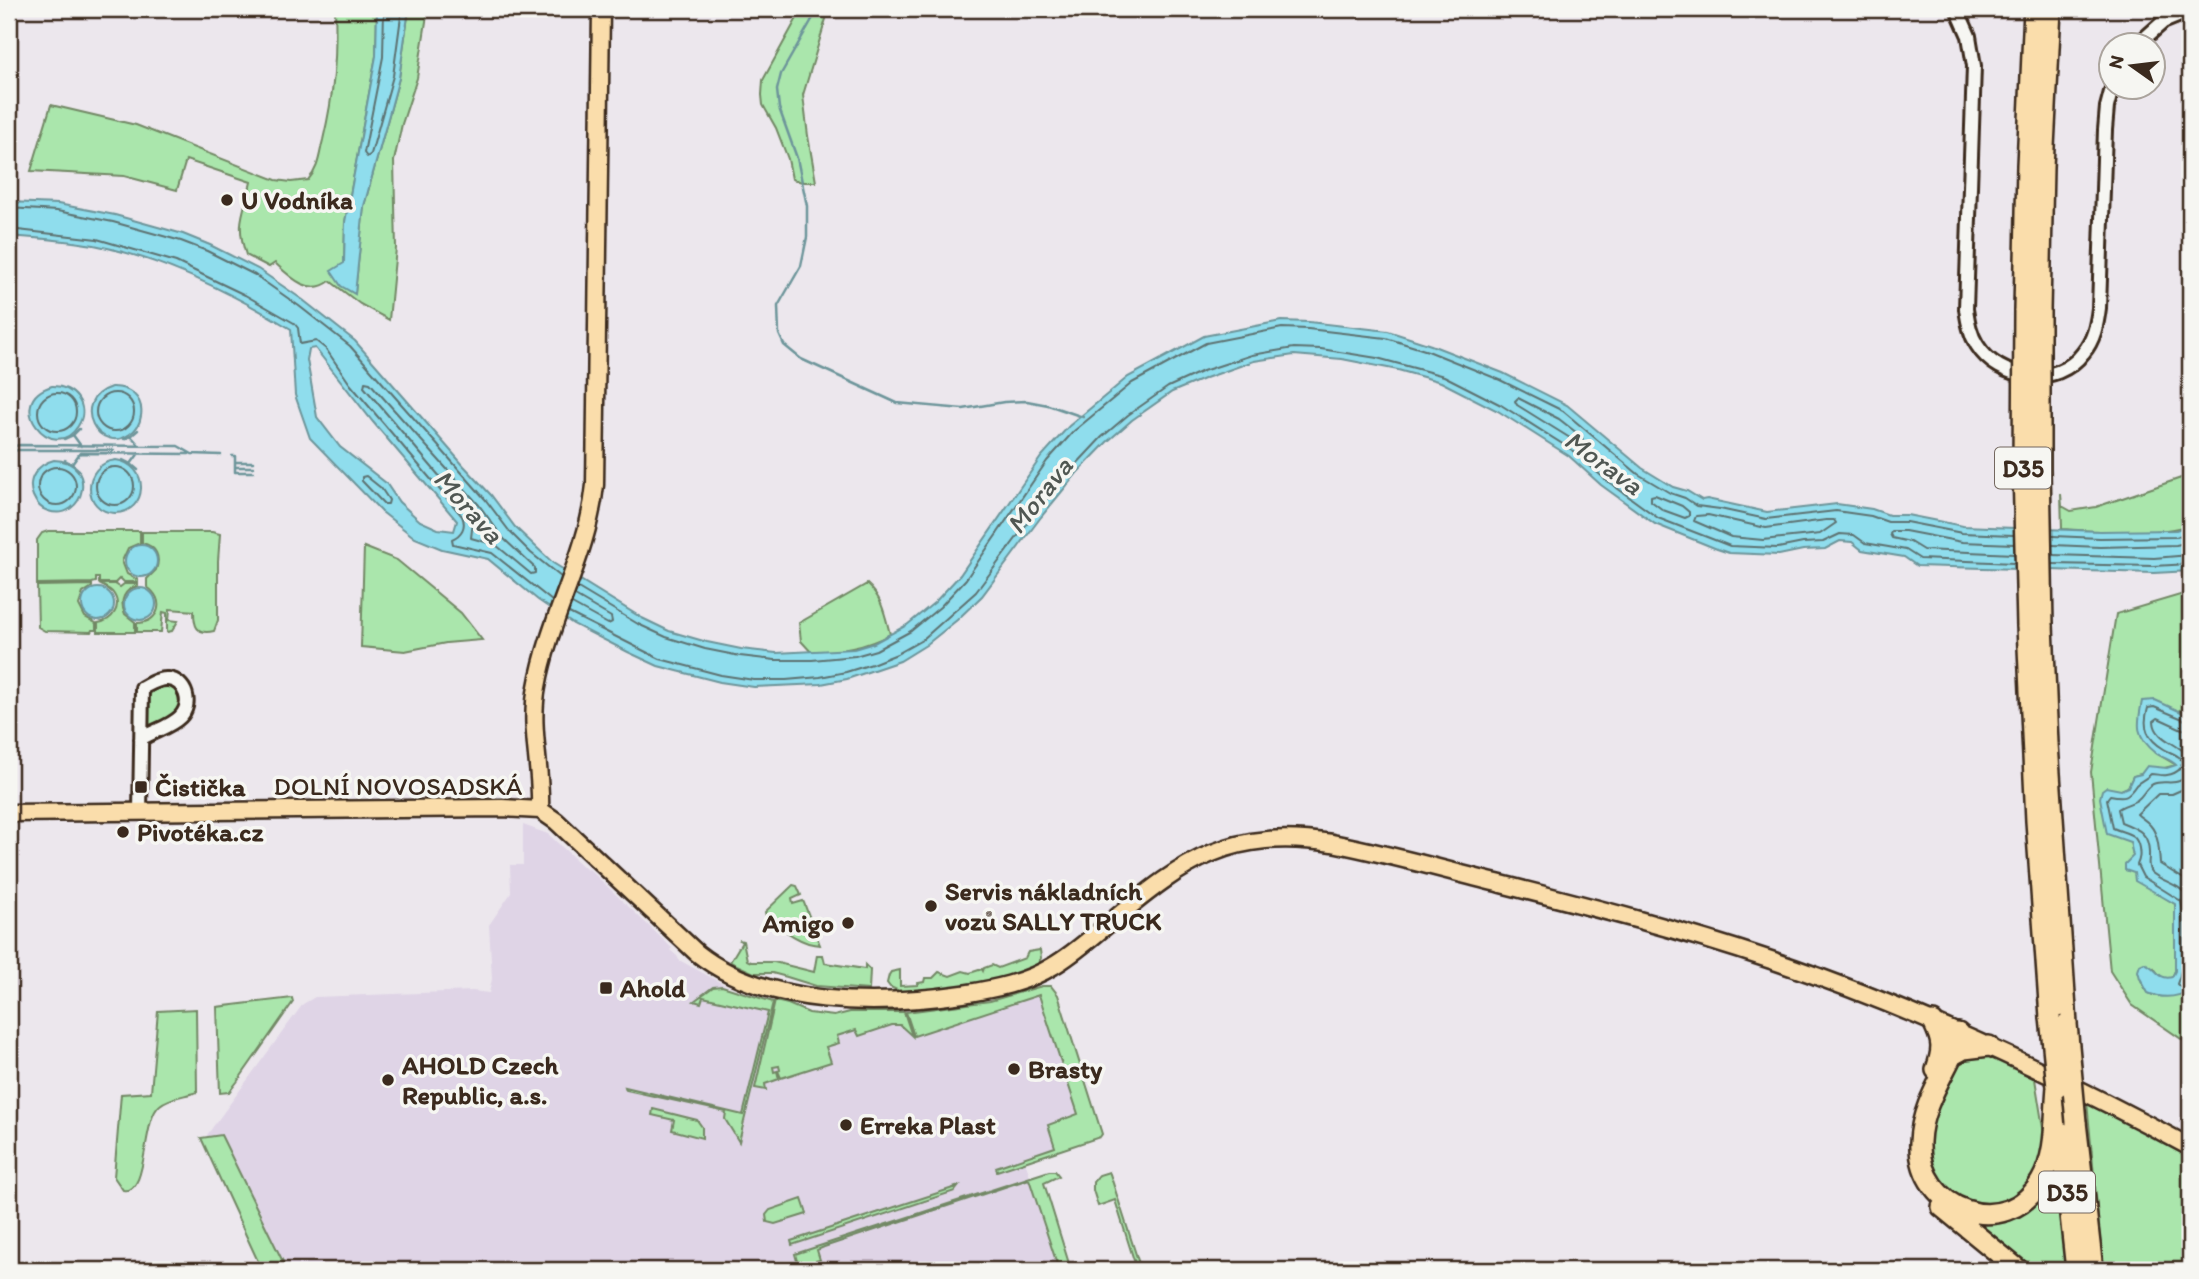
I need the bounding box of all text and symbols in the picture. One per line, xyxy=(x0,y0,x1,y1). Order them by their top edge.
north arrow xyxy=(2098,32,2168,102)
text: N xyxy=(2103,53,2129,71)
place label: U Vodníka xyxy=(241,184,353,216)
marker: U Vodníka xyxy=(219,192,235,208)
water label: Morava xyxy=(1558,422,1650,502)
road number: D35 xyxy=(1995,448,2051,489)
water label: Morava xyxy=(998,449,1080,540)
water label: Morava xyxy=(427,462,512,551)
street label: DOLNÍ NOVOSADSKÁ xyxy=(273,770,523,802)
place label: Čistička xyxy=(155,771,246,803)
marker: Čistička xyxy=(133,779,149,795)
place label: Pivotéka.cz xyxy=(137,816,263,848)
marker: Pivotéka.cz xyxy=(115,824,131,840)
place label: Servis nákladních vozů SALLY TRUCK xyxy=(945,875,1162,937)
marker: Servis nákladních vozů SALLY TRUCK xyxy=(923,898,939,914)
place label: Amigo xyxy=(761,907,834,939)
marker: Amigo xyxy=(840,915,856,931)
place label: Ahold xyxy=(619,972,686,1004)
marker: Ahold xyxy=(598,980,614,996)
place label: AHOLD Czech Republic, a.s. xyxy=(401,1049,559,1111)
place label: Brasty xyxy=(1028,1053,1103,1085)
marker: Brasty xyxy=(1006,1061,1022,1077)
marker: AHOLD Czech Republic, a.s. xyxy=(380,1072,396,1088)
place label: Erreka Plast xyxy=(860,1109,996,1141)
marker: Erreka Plast xyxy=(838,1117,854,1133)
road number: D35 xyxy=(2039,1172,2095,1212)

